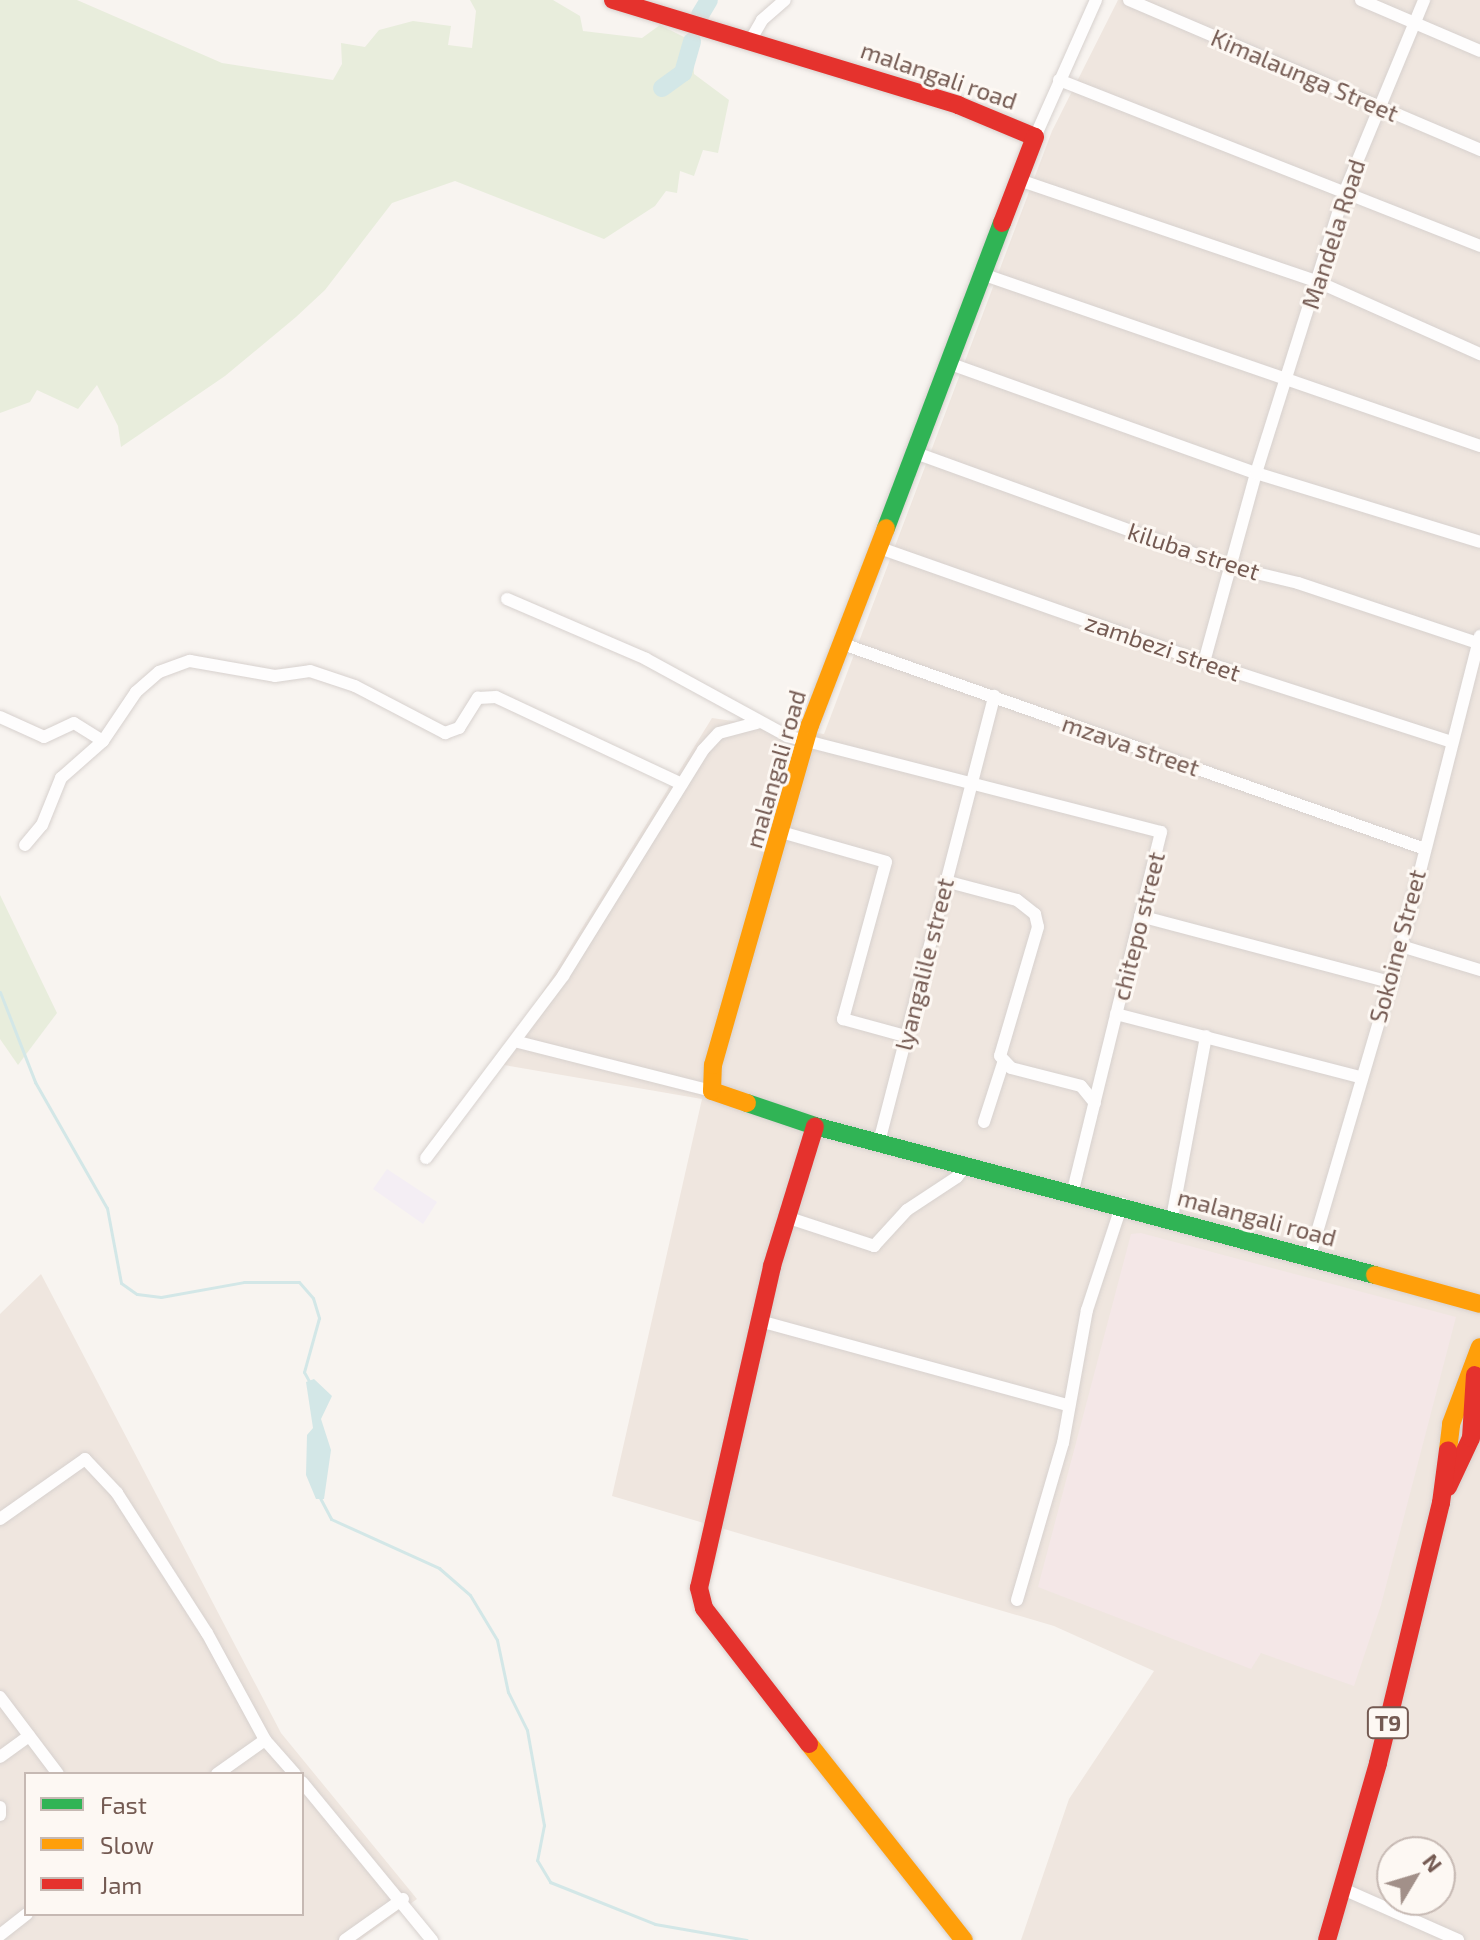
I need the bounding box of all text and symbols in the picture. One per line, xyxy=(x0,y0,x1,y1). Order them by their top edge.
street label: Kimalaunga Street xyxy=(1207,23,1403,127)
street label: malangali road xyxy=(857,35,1021,115)
street label: Mandela Road xyxy=(1295,155,1371,313)
street label: kiluba street xyxy=(1125,516,1263,586)
street label: zambezi street xyxy=(1082,607,1244,687)
street label: malangali road xyxy=(739,687,811,851)
street label: mzava street xyxy=(1059,708,1203,782)
street label: chitepo street xyxy=(1106,849,1170,1003)
street label: Sokoine Street xyxy=(1363,866,1431,1026)
street label: lyangalile street xyxy=(889,875,959,1053)
street label: malangali road xyxy=(1174,1182,1340,1252)
road number: T9 xyxy=(1366,1705,1410,1741)
legend xyxy=(24,1772,304,1916)
text: Fast xyxy=(100,1790,147,1819)
text: Slow xyxy=(100,1830,154,1859)
north arrow xyxy=(1376,1836,1456,1916)
text: N xyxy=(1418,1848,1448,1877)
text: Jam xyxy=(100,1870,142,1899)

